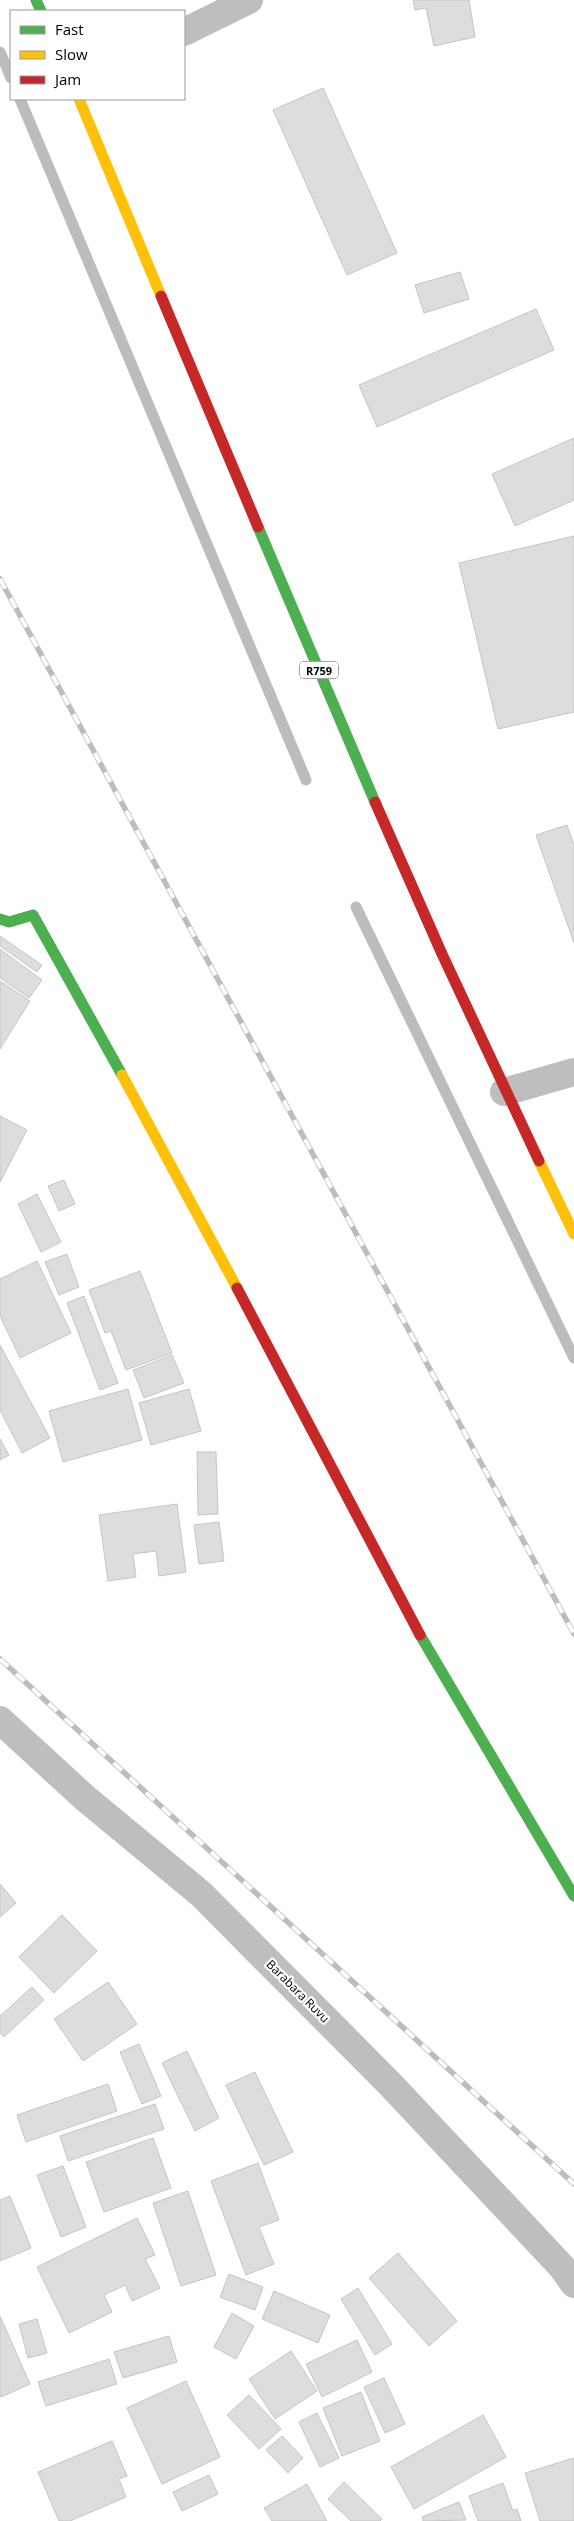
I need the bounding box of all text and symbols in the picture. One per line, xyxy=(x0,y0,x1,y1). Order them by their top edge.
legend xyxy=(10,10,185,100)
text: Fast xyxy=(55,19,84,39)
text: Slow xyxy=(55,44,88,64)
text: Jam xyxy=(53,69,81,89)
road number: R759 xyxy=(300,662,338,678)
street label: Barabara Ruvu xyxy=(263,1956,333,2026)

